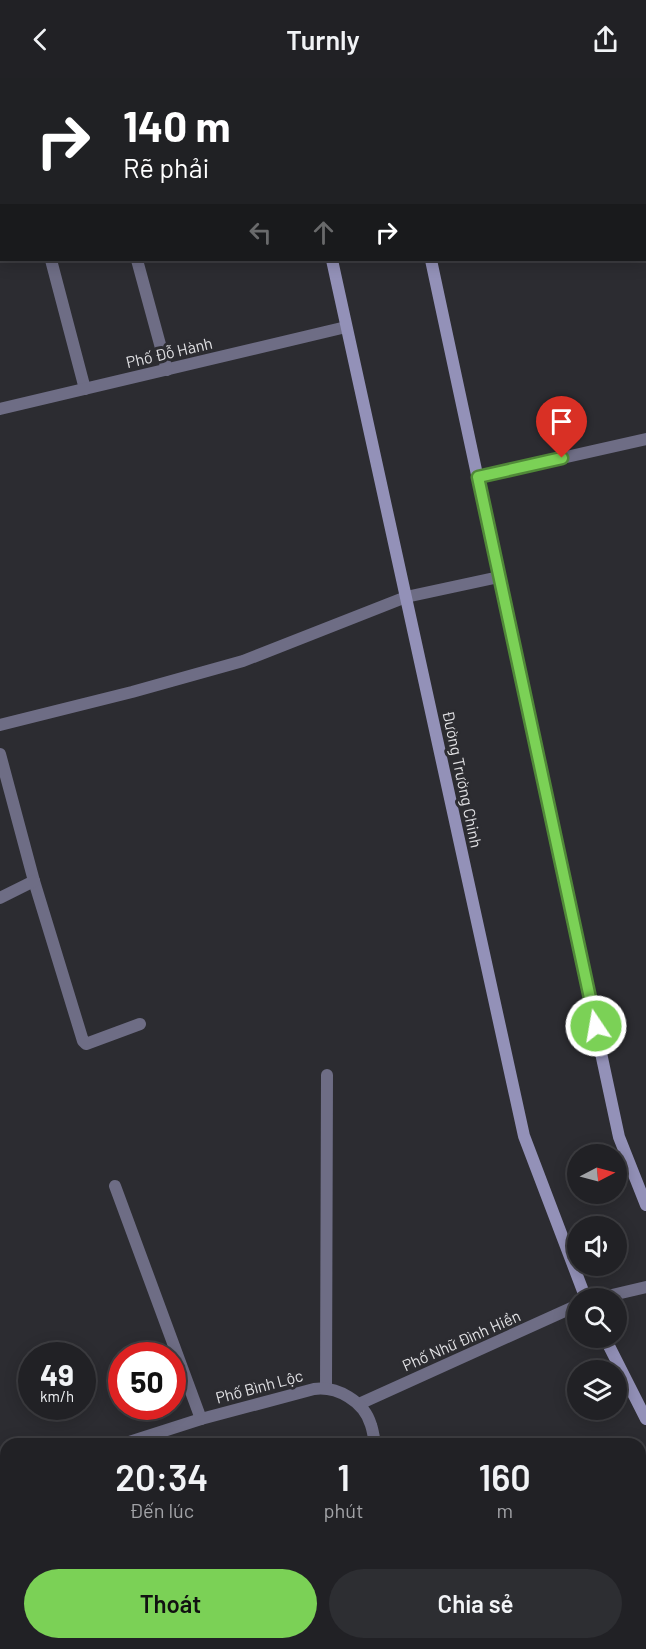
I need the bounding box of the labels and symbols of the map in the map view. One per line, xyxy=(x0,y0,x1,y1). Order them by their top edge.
street label: Phố Đỗ Hành xyxy=(124,333,214,371)
pin xyxy=(536,396,587,458)
street label: Đường Trường Chinh xyxy=(439,709,487,849)
position arrow xyxy=(564,994,628,1058)
north arrow xyxy=(567,1144,627,1204)
street label: Phố Nhữ Đình Hiền xyxy=(399,1305,523,1375)
speed limit sign: 50 xyxy=(108,1342,186,1420)
street label: Phố Bình Lộc xyxy=(213,1365,305,1407)

